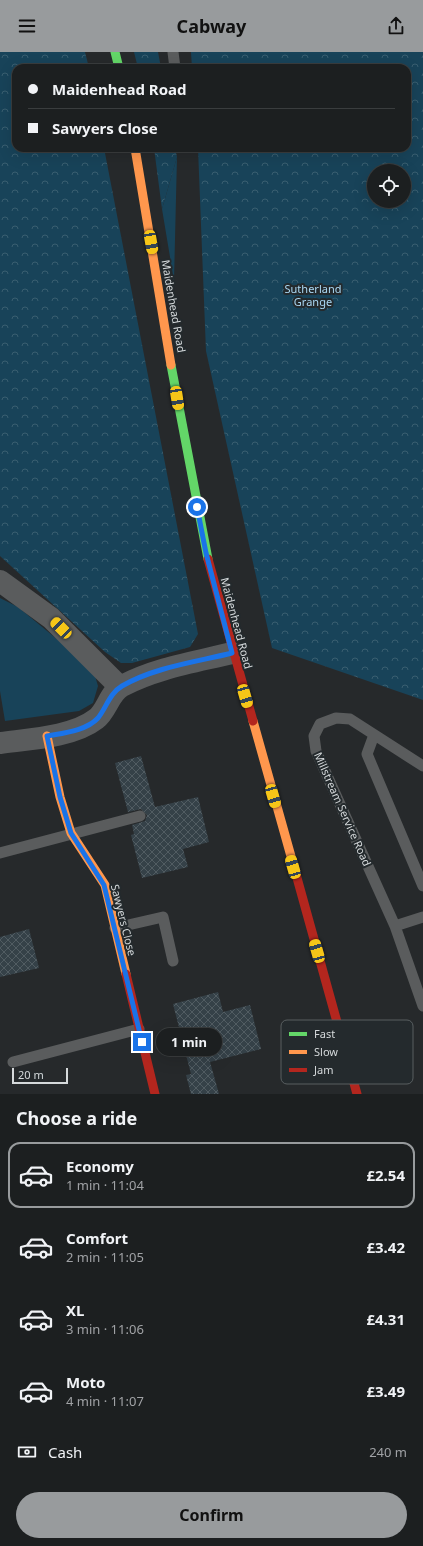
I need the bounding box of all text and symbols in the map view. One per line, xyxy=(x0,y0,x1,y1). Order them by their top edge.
text: Cabway xyxy=(177,14,246,38)
icon: menu xyxy=(16,15,38,37)
icon: share xyxy=(385,15,407,37)
text: Maidenhead Road xyxy=(52,79,187,99)
text: Sawyers Close xyxy=(52,118,158,138)
map controls xyxy=(367,164,411,208)
button: locate xyxy=(367,164,411,208)
car xyxy=(143,229,159,255)
street label: Maidenhead Road xyxy=(158,258,190,354)
park label: Sutherland Grange xyxy=(285,281,341,309)
car xyxy=(169,385,185,411)
route start xyxy=(188,498,206,516)
street label: Maidenhead Road xyxy=(218,576,256,670)
car xyxy=(48,615,74,641)
car xyxy=(236,683,254,709)
street label: Millstream Service Road xyxy=(311,750,375,868)
car xyxy=(264,783,282,809)
car xyxy=(284,854,302,880)
street label: Sawyers Close xyxy=(108,883,140,957)
car xyxy=(308,938,326,964)
legend xyxy=(281,1020,413,1084)
text: Fast xyxy=(314,1026,335,1041)
callout: 1 min xyxy=(156,1028,222,1056)
route end xyxy=(133,1033,151,1051)
text: 1 min xyxy=(171,1033,207,1051)
text: Slow xyxy=(314,1044,338,1059)
text: Jam xyxy=(313,1062,333,1077)
scale bar xyxy=(12,1066,68,1085)
text: 20 m xyxy=(18,1067,44,1082)
text: Choose a ride xyxy=(16,1106,137,1130)
text: Economy xyxy=(66,1156,134,1176)
icon: car xyxy=(18,1157,54,1193)
text: £2.54 xyxy=(366,1165,405,1185)
text: 1 min · 11:04 xyxy=(66,1176,144,1194)
text: Comfort xyxy=(66,1228,128,1248)
icon: car xyxy=(18,1229,54,1265)
text: £3.42 xyxy=(366,1237,405,1257)
text: 2 min · 11:05 xyxy=(66,1248,144,1266)
text: XL xyxy=(66,1300,84,1320)
icon: car xyxy=(18,1301,54,1337)
text: £4.31 xyxy=(366,1309,405,1329)
text: 3 min · 11:06 xyxy=(66,1320,144,1338)
text: Moto xyxy=(66,1372,105,1392)
icon: car xyxy=(18,1373,54,1409)
text: £3.49 xyxy=(366,1381,405,1401)
text: 4 min · 11:07 xyxy=(66,1392,144,1410)
icon: cash xyxy=(16,1441,38,1463)
text: Cash xyxy=(48,1442,82,1462)
text: 240 m xyxy=(369,1443,407,1461)
button: Confirm xyxy=(16,1492,407,1538)

